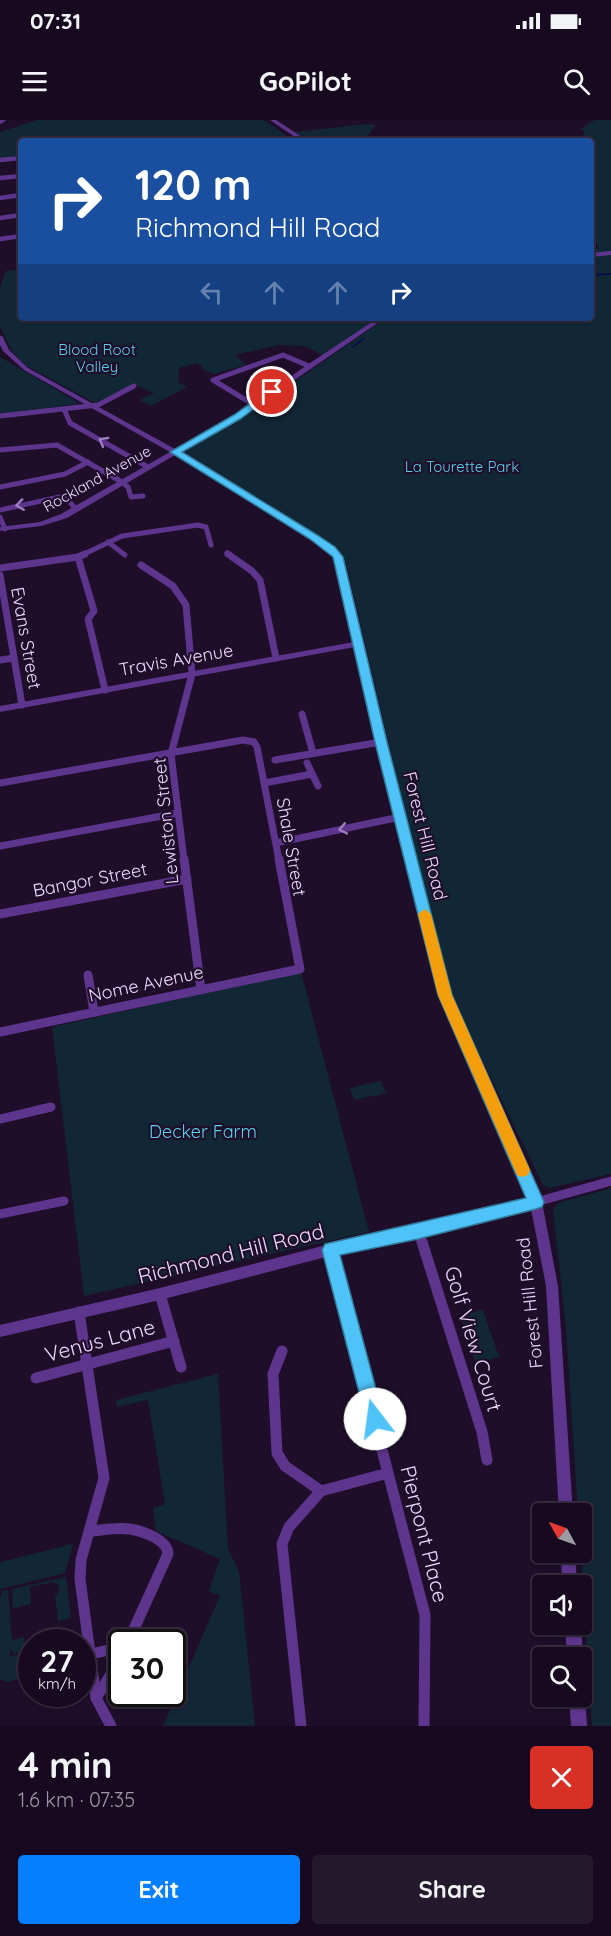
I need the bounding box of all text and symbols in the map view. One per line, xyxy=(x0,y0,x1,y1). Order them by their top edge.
text: 07:31 xyxy=(30,7,81,35)
text: GoPilot xyxy=(259,64,352,98)
icon: menu xyxy=(18,65,51,98)
icon: search xyxy=(560,65,593,98)
text: 120 m xyxy=(135,158,252,211)
icon: right xyxy=(36,162,114,240)
text: Richmond Hill Road xyxy=(135,210,380,244)
icon: left xyxy=(195,276,228,309)
icon: ahead xyxy=(258,276,291,309)
icon: ahead xyxy=(321,276,354,309)
icon: right xyxy=(384,276,417,309)
park label: Blood Root Valley xyxy=(58,340,136,376)
pin xyxy=(246,366,297,417)
icon: arrive xyxy=(255,375,288,408)
one-way arrow xyxy=(98,437,109,449)
street label: Rockland Avenue xyxy=(39,441,154,516)
park label: La Tourette Park xyxy=(405,457,519,476)
one-way arrow xyxy=(16,499,25,511)
street label: Evans Street xyxy=(6,585,47,691)
street label: Travis Avenue xyxy=(117,638,235,681)
street label: Lewiston Street xyxy=(147,757,184,885)
street label: Forest Hill Road xyxy=(398,769,453,903)
street label: Shale Street xyxy=(272,796,311,898)
one-way arrow xyxy=(338,821,348,834)
street label: Bangor Street xyxy=(31,857,149,902)
street label: Nome Avenue xyxy=(86,960,206,1007)
park label: Decker Farm xyxy=(149,1120,257,1143)
street label: Richmond Hill Road xyxy=(135,1217,327,1289)
street label: Forest Hill Road xyxy=(511,1236,548,1370)
street label: Golf View Court xyxy=(439,1263,508,1415)
street label: Venus Lane xyxy=(42,1313,158,1367)
position arrow xyxy=(343,1387,407,1451)
street label: Pierpont Place xyxy=(395,1463,455,1605)
north arrow xyxy=(532,1503,592,1563)
map controls xyxy=(532,1503,592,1707)
button: sound xyxy=(532,1575,592,1635)
speed limit sign: 30 xyxy=(108,1629,186,1707)
text: 27 xyxy=(40,1642,74,1680)
button: search xyxy=(532,1647,592,1707)
text: km/h xyxy=(38,1674,76,1693)
text: 4 min xyxy=(18,1742,112,1787)
button: close xyxy=(530,1746,593,1809)
text: 1.6 km · 07:35 xyxy=(18,1787,135,1812)
button: Exit xyxy=(18,1855,300,1924)
button: Share xyxy=(312,1855,593,1924)

